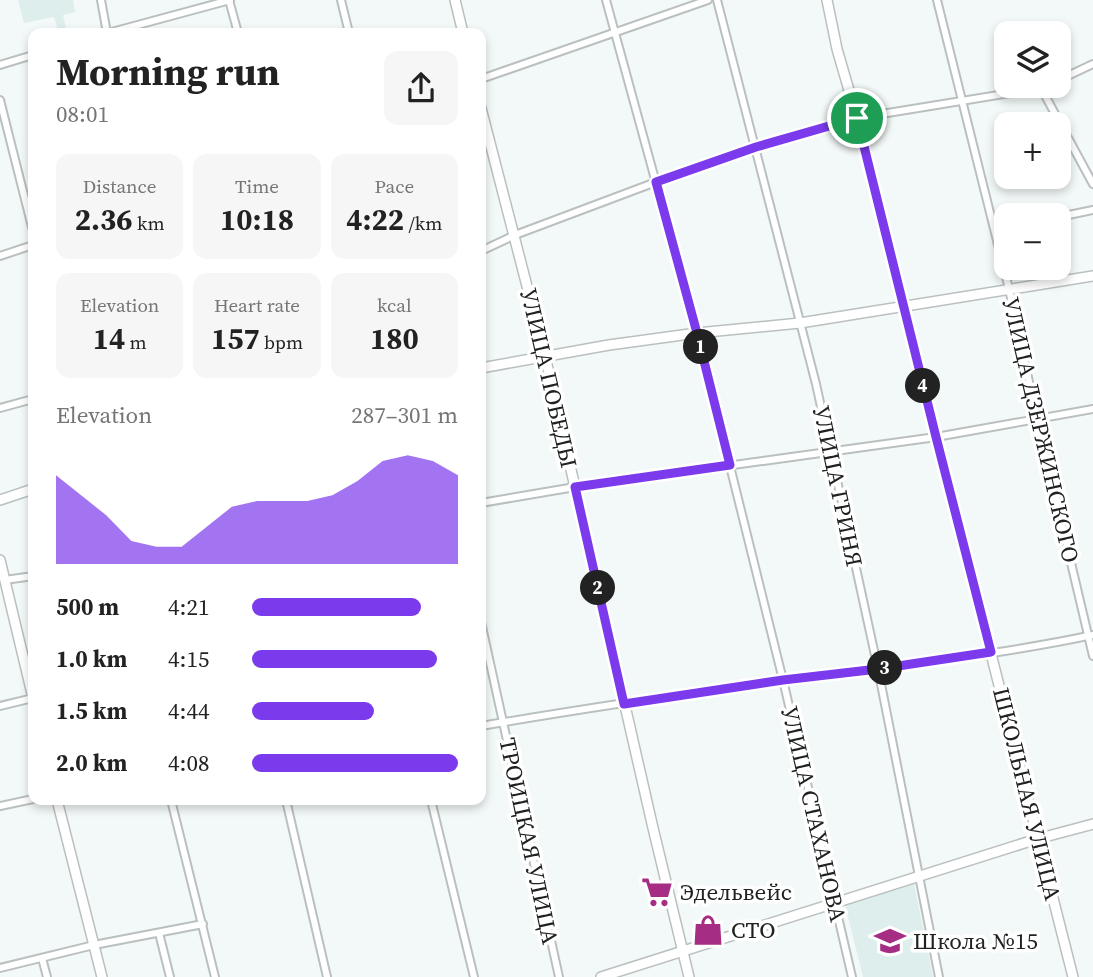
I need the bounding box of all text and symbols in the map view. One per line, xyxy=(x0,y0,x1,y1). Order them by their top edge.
map controls xyxy=(994,21,1071,280)
button: layers xyxy=(994,21,1071,98)
text: Morning run xyxy=(56,46,280,98)
button: share xyxy=(384,51,458,125)
pin xyxy=(827,88,887,148)
text: 08:01 xyxy=(56,98,109,130)
icon: arrive xyxy=(838,99,876,137)
button: + xyxy=(994,112,1071,189)
text: Distance xyxy=(83,173,156,199)
text: Time xyxy=(235,173,279,199)
text: Pace xyxy=(374,173,414,199)
text: 2.36 xyxy=(75,199,133,240)
text: 10:18 xyxy=(220,199,294,240)
text: 4:22 xyxy=(346,199,404,240)
button: − xyxy=(994,203,1071,280)
text: km xyxy=(133,210,165,236)
text: /km xyxy=(404,210,442,236)
street label: УЛИЦА ПОБЕДЫ xyxy=(513,285,585,471)
text: Elevation xyxy=(80,292,159,318)
text: Heart rate xyxy=(214,292,300,318)
text: kcal xyxy=(377,292,412,318)
street label: УЛИЦА ДЗЕРЖИНСКОГО xyxy=(995,294,1087,566)
text: 14 xyxy=(93,318,125,359)
text: 157 xyxy=(211,318,260,359)
text: 180 xyxy=(370,318,419,359)
text: m xyxy=(125,329,147,355)
text: bpm xyxy=(260,329,303,355)
pin: 1 xyxy=(684,330,718,364)
text: 1 xyxy=(695,333,706,359)
pin: 4 xyxy=(906,368,940,404)
text: 4 xyxy=(917,372,928,398)
text: Elevation xyxy=(56,399,152,431)
text: 287–301 m xyxy=(351,399,458,431)
street label: УЛИЦА ГРИНЯ xyxy=(805,403,871,569)
pin: 2 xyxy=(580,570,616,606)
text: 2 xyxy=(592,574,603,600)
text: 500 m xyxy=(56,591,119,623)
text: 4:21 xyxy=(168,591,209,623)
text: 1.0 km xyxy=(56,643,127,675)
text: 4:15 xyxy=(168,643,209,675)
pin: 3 xyxy=(868,650,903,686)
text: 3 xyxy=(879,654,890,680)
street label: ШКОЛЬНАЯ УЛИЦА xyxy=(985,684,1069,904)
text: 1.5 km xyxy=(56,695,127,727)
text: 4:44 xyxy=(168,695,209,727)
street label: УЛИЦА СТАХАНОВА xyxy=(774,703,855,926)
street label: ТРОИЦКАЯ УЛИЦА xyxy=(491,735,567,948)
text: 2.0 km xyxy=(56,747,127,779)
text: 4:08 xyxy=(168,747,209,779)
supermarket icon: Эдельвейс xyxy=(640,875,674,909)
place label: Эдельвейс xyxy=(680,876,792,908)
shop icon: СТО xyxy=(691,913,725,947)
place label: СТО xyxy=(731,914,775,946)
school or university icon: Школа №15 xyxy=(873,924,907,958)
place label: Школа №15 xyxy=(913,925,1038,957)

